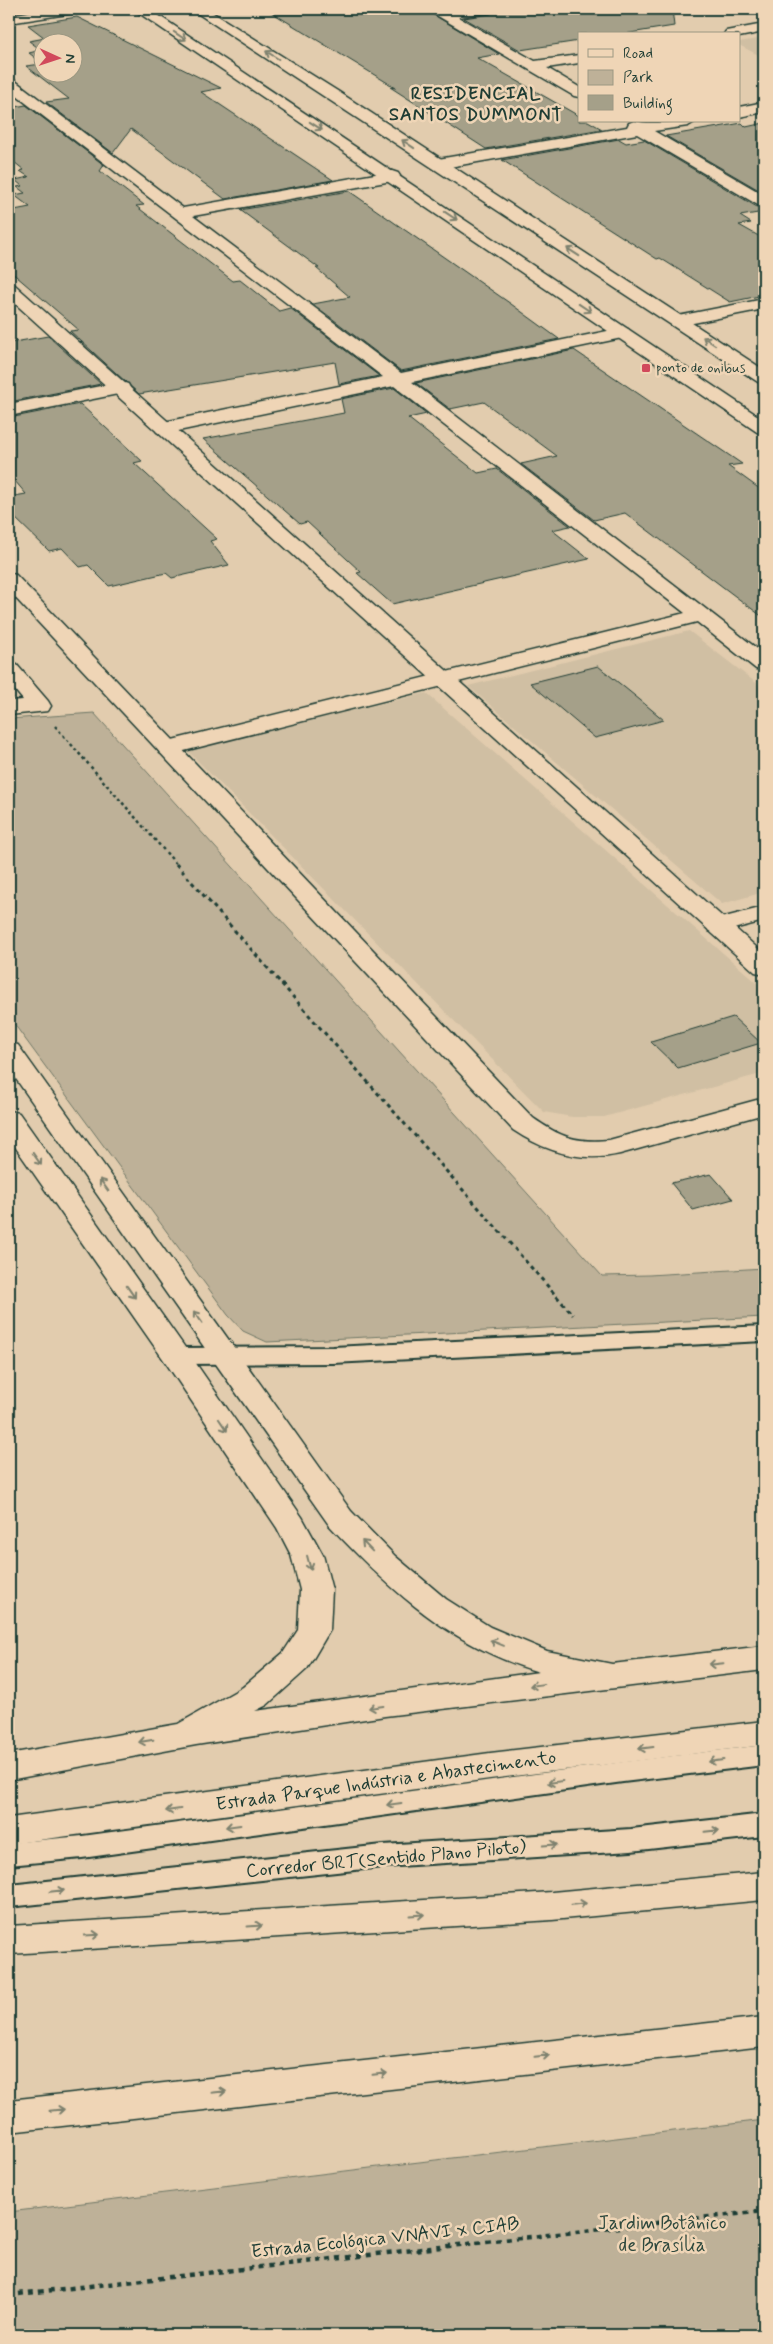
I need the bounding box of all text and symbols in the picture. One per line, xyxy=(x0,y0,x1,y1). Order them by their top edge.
one-way arrow xyxy=(173,31,187,41)
north arrow xyxy=(32,32,82,82)
legend xyxy=(578,32,740,122)
text: Road xyxy=(623,44,653,64)
one-way arrow xyxy=(265,50,279,60)
text: N xyxy=(61,53,79,64)
text: Park xyxy=(623,68,653,88)
district label: RESIDENCIAL SANTOS DUMMONT xyxy=(389,82,563,127)
text: Building xyxy=(623,94,673,115)
one-way arrow xyxy=(308,121,322,131)
one-way arrow xyxy=(401,139,415,149)
one-way arrow xyxy=(444,211,458,221)
one-way arrow xyxy=(566,247,580,258)
one-way arrow xyxy=(578,303,592,313)
one-way arrow xyxy=(702,336,716,346)
place label: ponto de onibus xyxy=(656,359,746,377)
marker: ponto de onibus xyxy=(640,362,652,374)
one-way arrow xyxy=(32,1152,42,1166)
one-way arrow xyxy=(99,1178,109,1192)
one-way arrow xyxy=(126,1285,136,1299)
one-way arrow xyxy=(193,1311,204,1324)
one-way arrow xyxy=(218,1418,228,1432)
one-way arrow xyxy=(362,1541,374,1553)
one-way arrow xyxy=(305,1554,314,1570)
one-way arrow xyxy=(490,1638,505,1647)
one-way arrow xyxy=(708,1659,724,1669)
one-way arrow xyxy=(529,1680,545,1690)
one-way arrow xyxy=(368,1702,384,1712)
one-way arrow xyxy=(138,1737,154,1747)
one-way arrow xyxy=(639,1743,655,1753)
street label: Estrada Parque Indústria e Abastecimento xyxy=(214,1745,558,1817)
one-way arrow xyxy=(708,1756,724,1766)
one-way arrow xyxy=(547,1777,563,1787)
one-way arrow xyxy=(386,1799,402,1809)
one-way arrow xyxy=(165,1805,181,1815)
one-way arrow xyxy=(225,1821,241,1831)
one-way arrow xyxy=(704,1826,720,1836)
street label: Corredor BRT(Sentido Plano Piloto) xyxy=(245,1834,527,1884)
one-way arrow xyxy=(542,1841,558,1850)
one-way arrow xyxy=(49,1886,65,1896)
one-way arrow xyxy=(571,1899,587,1908)
one-way arrow xyxy=(408,1910,424,1920)
one-way arrow xyxy=(246,1921,262,1930)
one-way arrow xyxy=(84,1931,100,1940)
one-way arrow xyxy=(533,2051,549,2061)
one-way arrow xyxy=(372,2069,388,2079)
one-way arrow xyxy=(210,2087,226,2097)
one-way arrow xyxy=(49,2105,65,2115)
street label: Estrada Ecológica VNAVI x CIAB xyxy=(250,2211,521,2265)
park label: Jardim Botânico de Brasília xyxy=(598,2211,726,2258)

